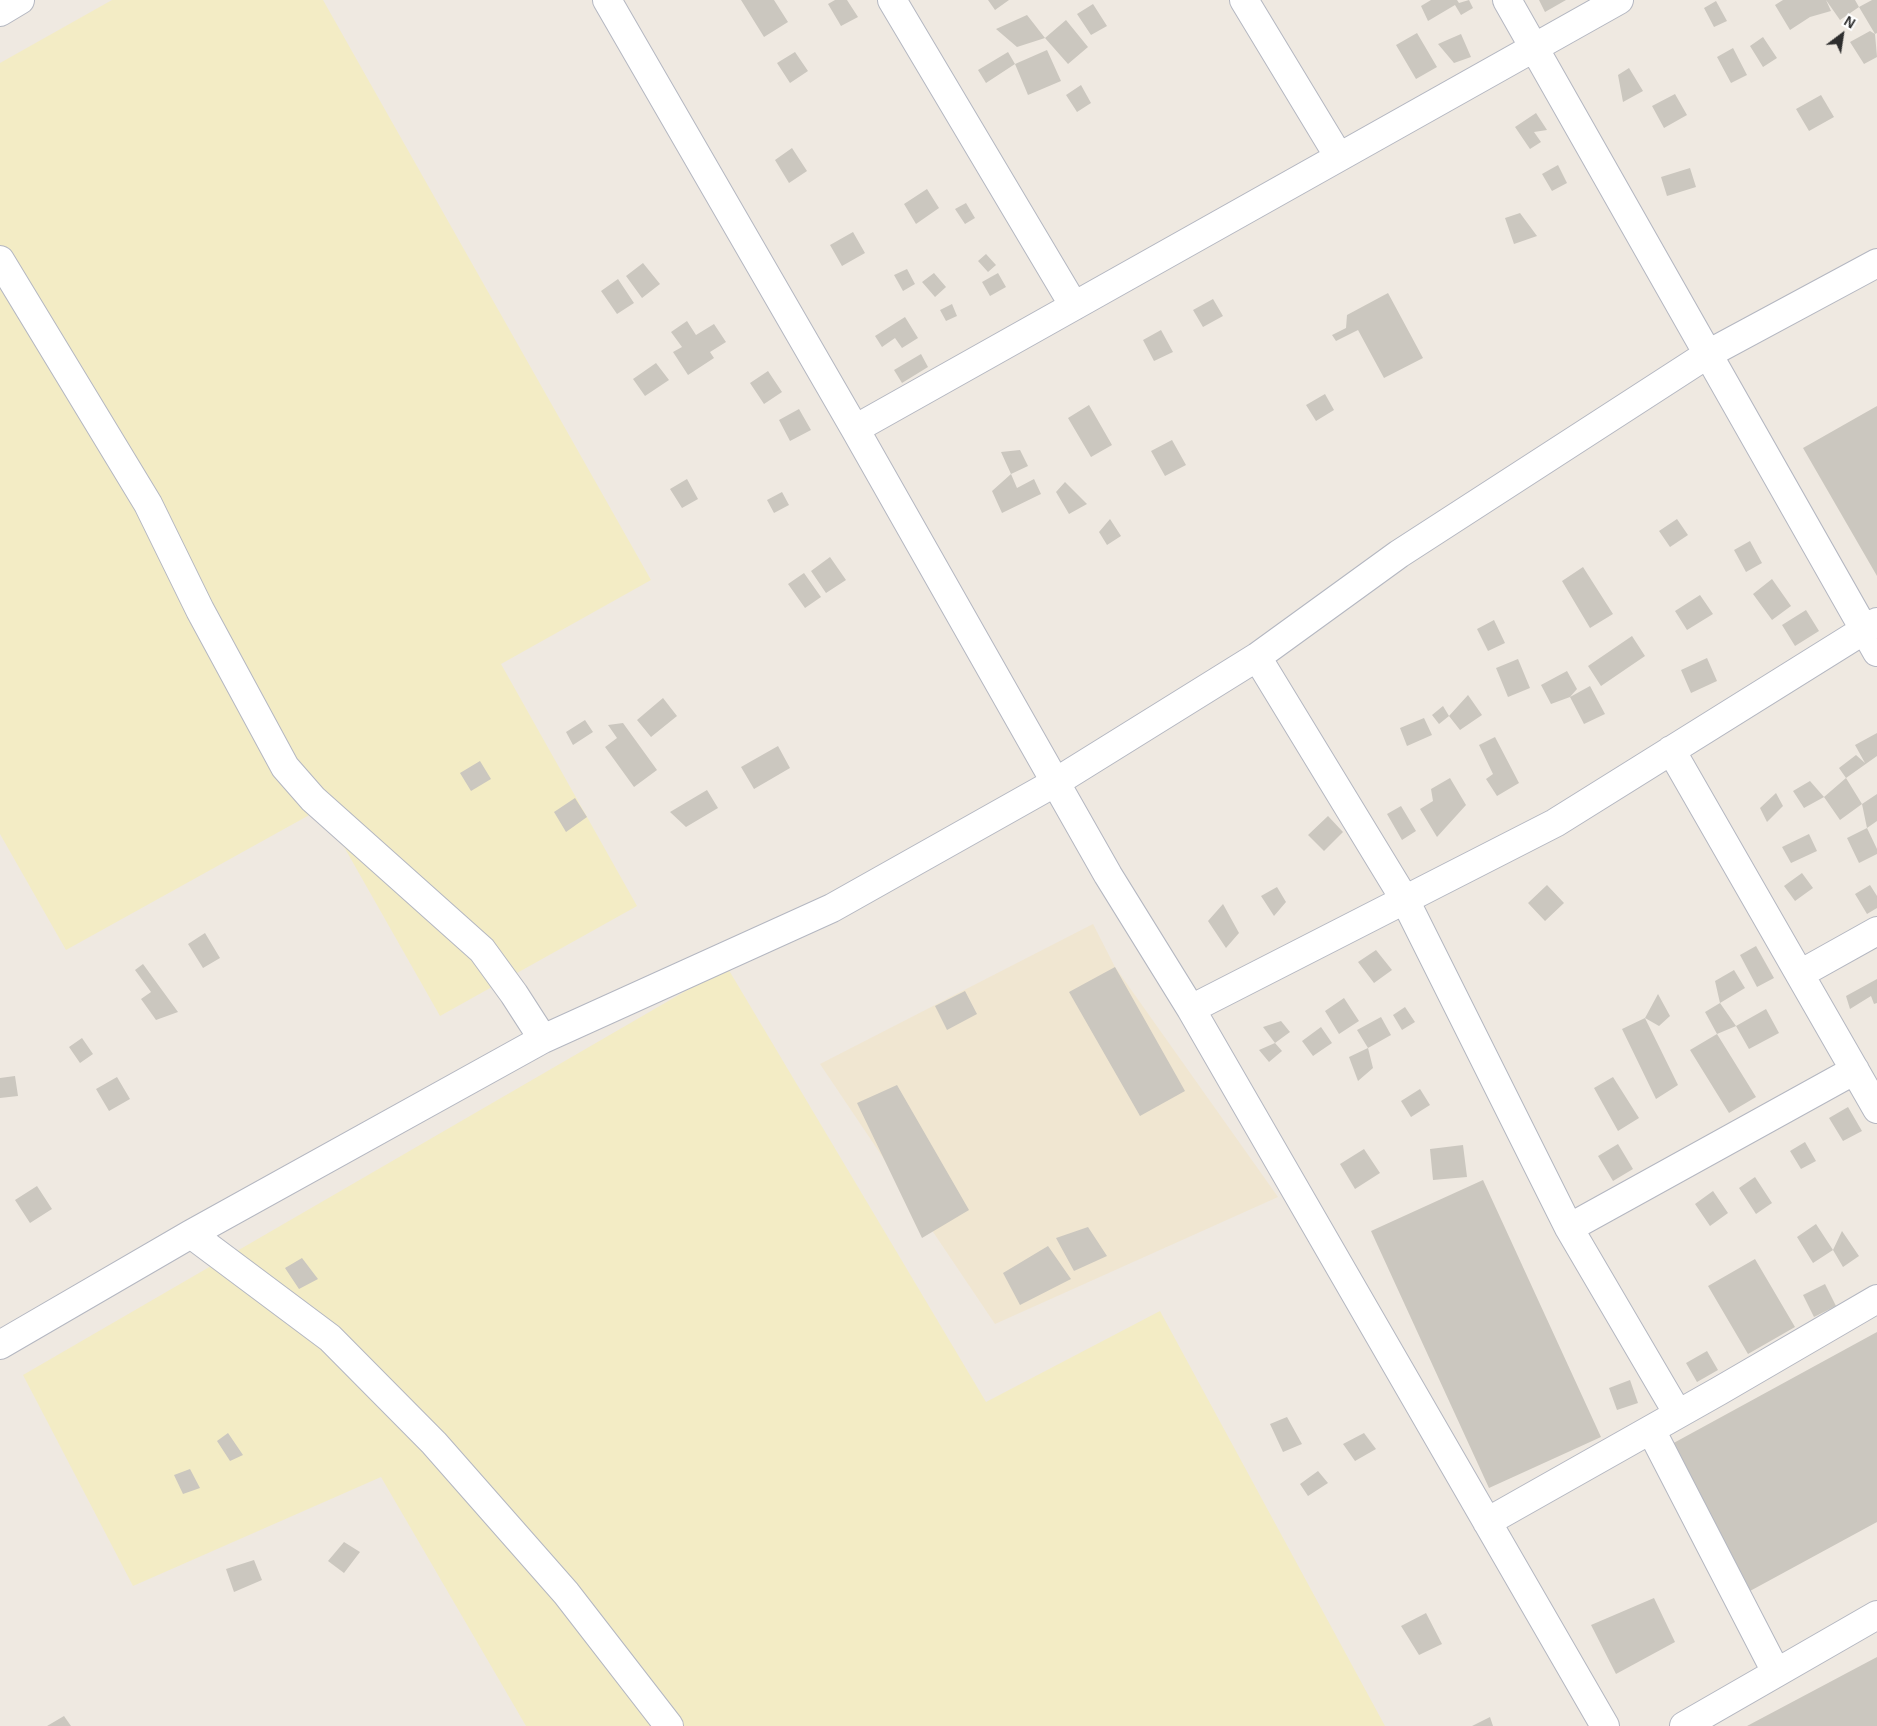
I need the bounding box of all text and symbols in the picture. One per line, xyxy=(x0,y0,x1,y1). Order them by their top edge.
north arrow xyxy=(1817,10,1867,60)
text: N xyxy=(1841,13,1858,32)

